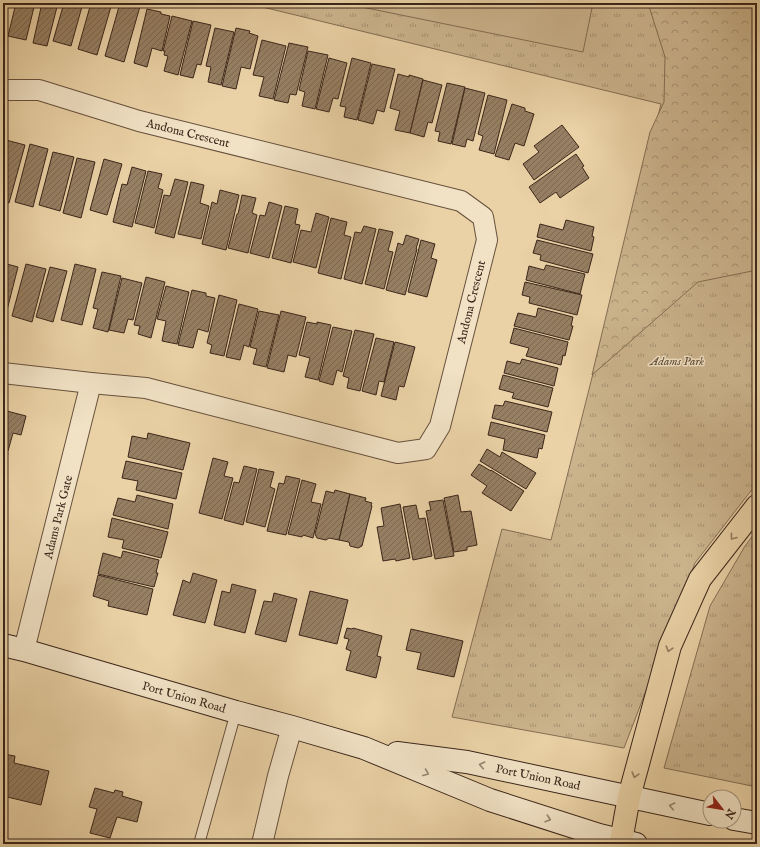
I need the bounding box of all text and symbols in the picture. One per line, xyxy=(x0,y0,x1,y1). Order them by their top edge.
street label: Andona Crescent xyxy=(144,116,231,151)
street label: Andona Crescent xyxy=(454,259,489,346)
park label: Adams Park xyxy=(648,354,704,369)
street label: Adams Park Gate xyxy=(41,473,76,561)
one-way arrow xyxy=(731,533,738,540)
one-way arrow xyxy=(665,646,674,653)
street label: Port Union Road xyxy=(140,678,228,717)
one-way arrow xyxy=(478,761,485,770)
street label: Port Union Road xyxy=(494,761,582,794)
one-way arrow xyxy=(423,769,430,777)
one-way arrow xyxy=(631,771,640,778)
north arrow xyxy=(702,789,742,829)
one-way arrow xyxy=(669,802,675,810)
text: N xyxy=(721,805,739,822)
one-way arrow xyxy=(544,814,551,823)

